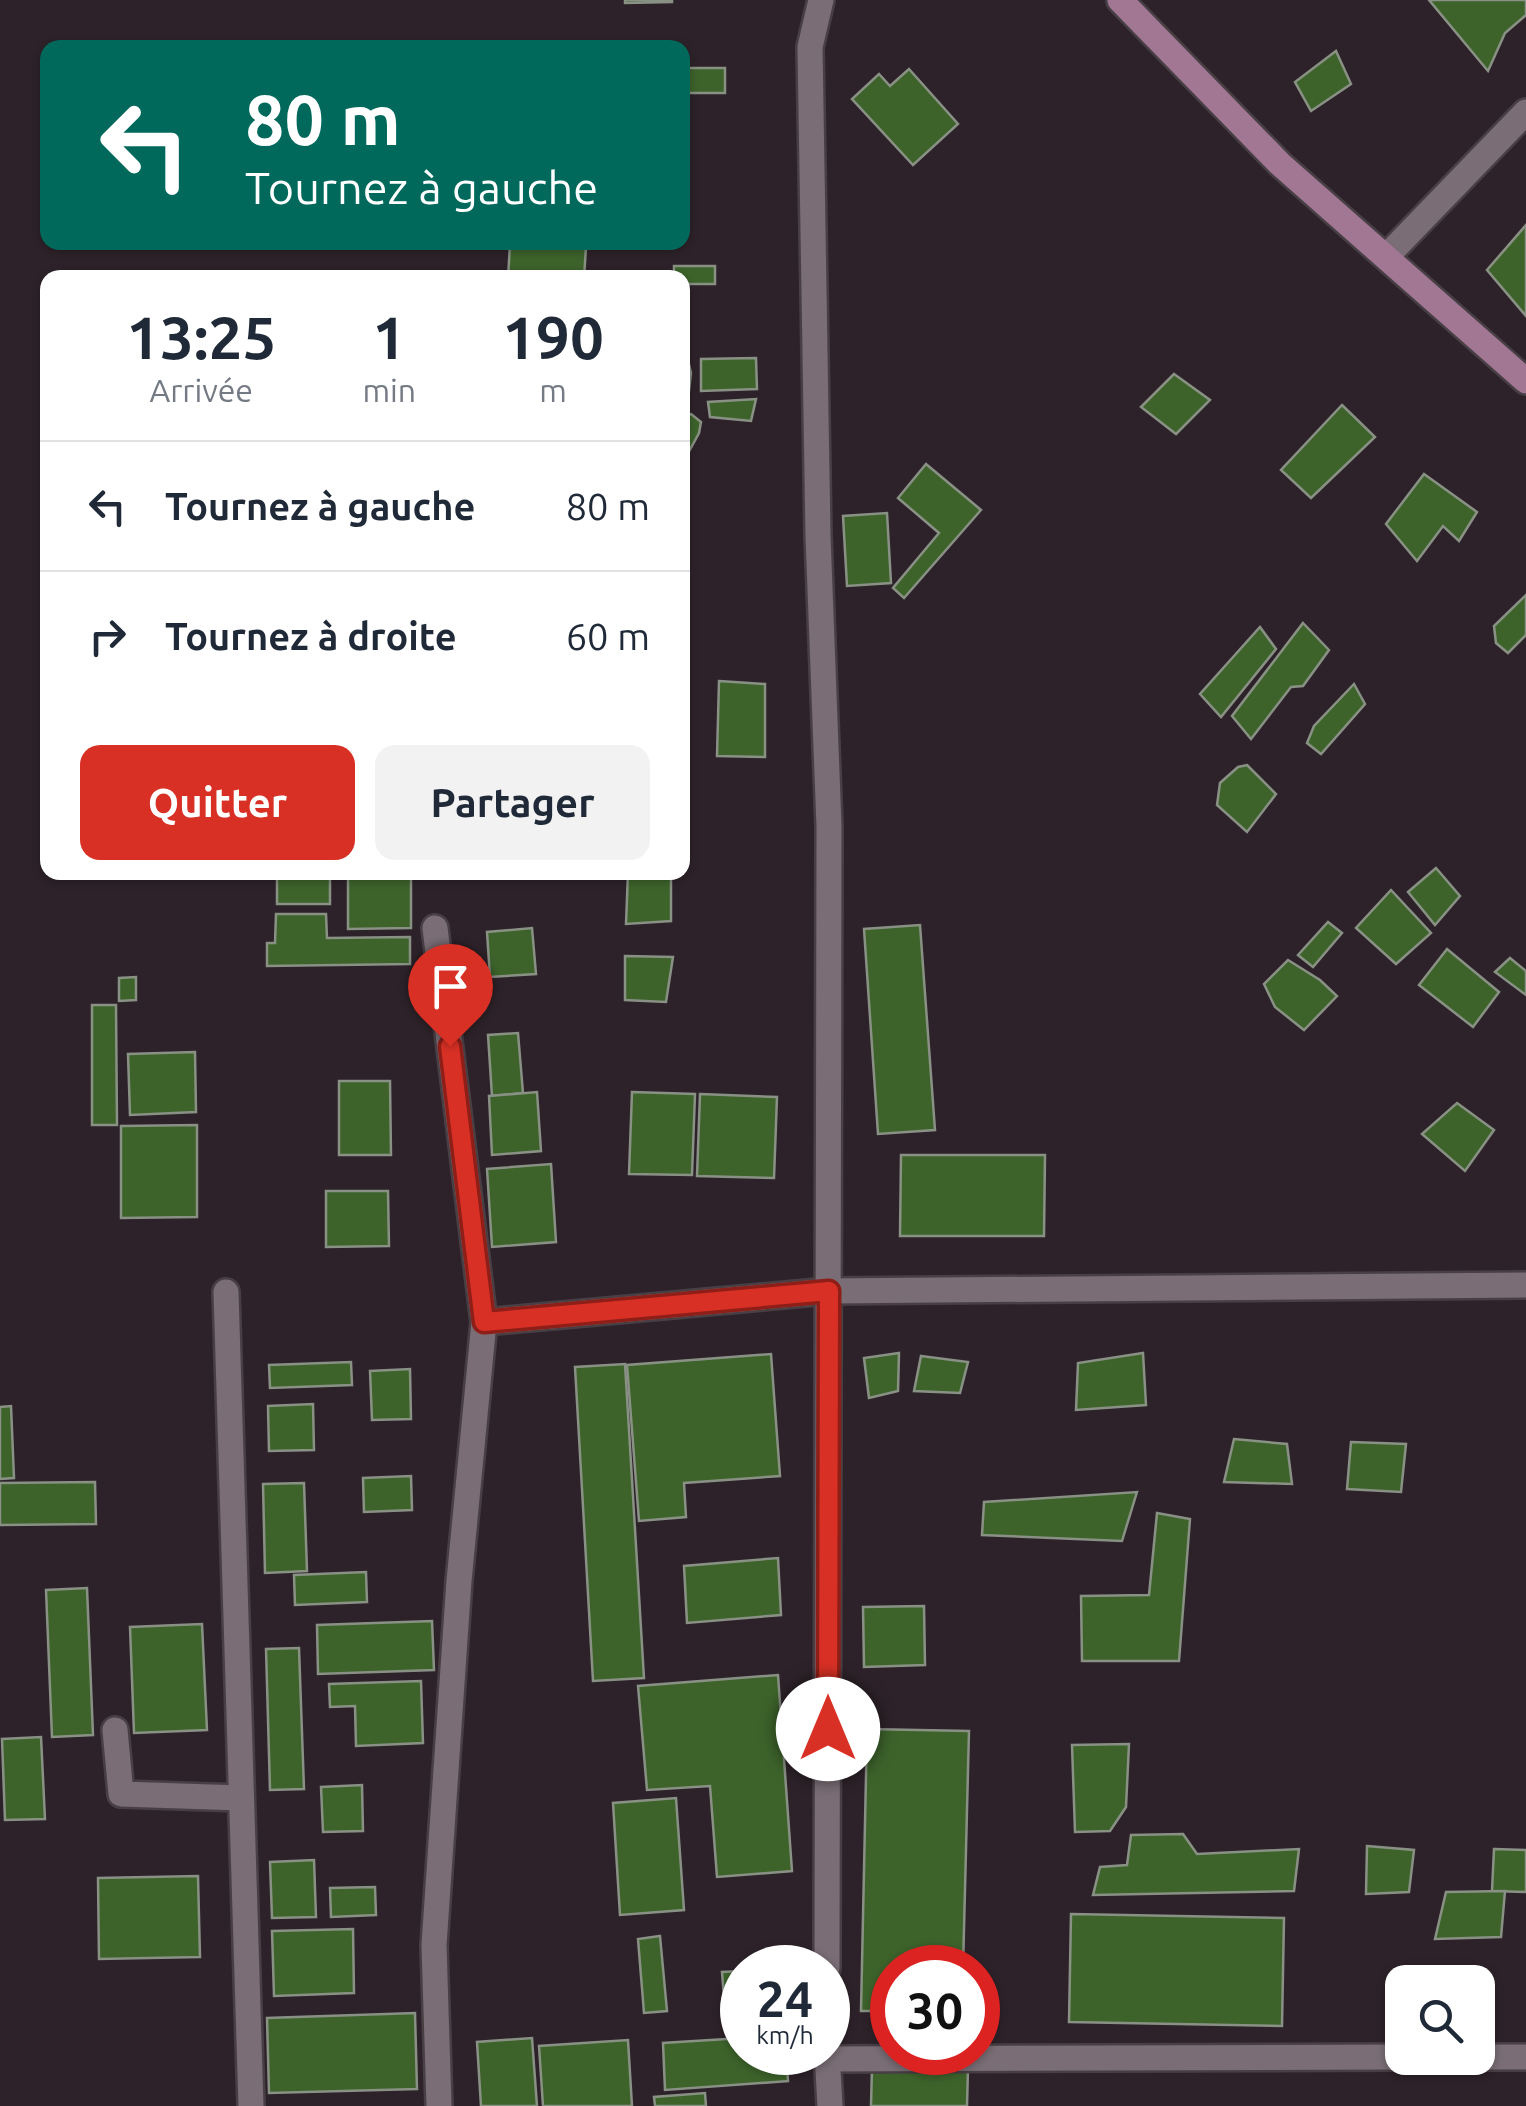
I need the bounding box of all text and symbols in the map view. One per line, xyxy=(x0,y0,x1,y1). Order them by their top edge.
icon: left xyxy=(80,80,210,210)
text: 80 m xyxy=(245,80,401,158)
text: Tournez à gauche xyxy=(245,162,598,213)
text: 13:25 xyxy=(126,303,276,370)
text: 1 xyxy=(372,303,406,370)
text: 190 xyxy=(502,303,604,370)
text: Arrivée xyxy=(149,372,253,408)
text: min xyxy=(362,372,416,408)
text: m xyxy=(539,372,567,408)
icon: left xyxy=(80,479,135,534)
text: Tournez à gauche xyxy=(165,485,475,527)
text: 80 m xyxy=(566,485,650,527)
icon: right xyxy=(80,609,135,664)
text: Tournez à droite xyxy=(165,615,457,657)
text: 60 m xyxy=(566,615,650,657)
button: Quitter xyxy=(80,745,355,860)
button: Partager xyxy=(375,745,650,860)
pin xyxy=(408,944,493,1047)
icon: arrive xyxy=(423,959,478,1014)
position arrow xyxy=(776,1677,880,1781)
speed limit sign: 30 xyxy=(870,1945,1000,2075)
map controls xyxy=(1385,1965,1495,2075)
button: search xyxy=(1385,1965,1495,2075)
text: 24 xyxy=(757,1970,813,2026)
text: km/h xyxy=(756,2021,814,2049)

